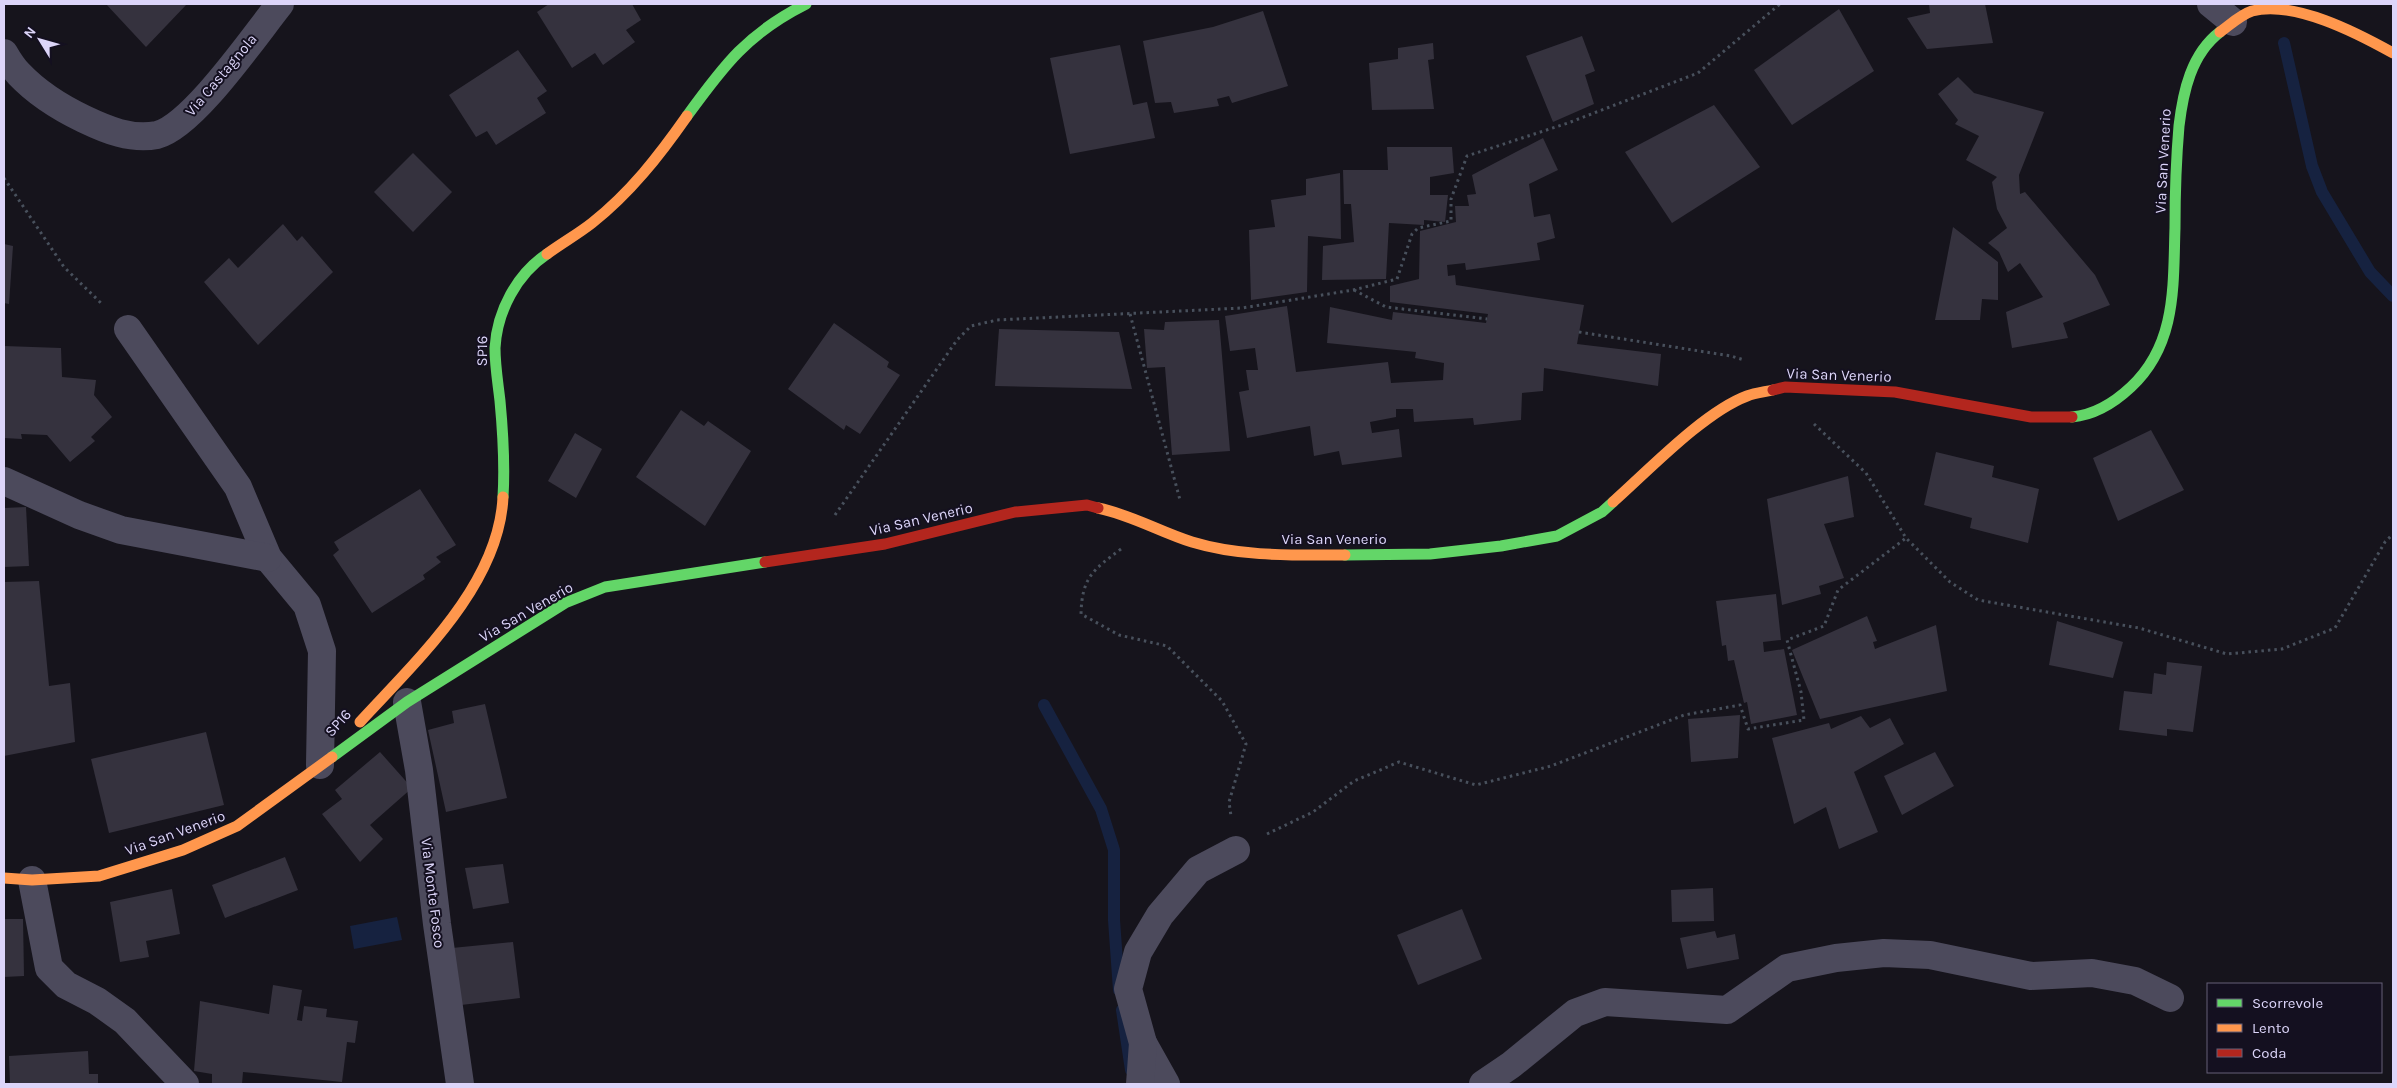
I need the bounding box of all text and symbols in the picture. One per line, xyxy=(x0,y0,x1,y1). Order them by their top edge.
north arrow xyxy=(15,15,65,65)
text: N xyxy=(20,23,40,42)
street label: Via Castagnola xyxy=(181,30,261,120)
street label: Via San Venerio xyxy=(2151,108,2175,214)
street label: SP16 xyxy=(473,335,491,367)
street label: Via San Venerio xyxy=(1786,364,1892,386)
street label: Via San Venerio xyxy=(868,498,974,540)
street label: Via San Venerio xyxy=(1281,530,1387,548)
street label: Via San Venerio xyxy=(476,578,576,646)
street label: SP16 xyxy=(321,705,355,741)
street label: Via San Venerio xyxy=(123,807,227,859)
street label: Via Monte Fosco xyxy=(417,837,449,949)
legend xyxy=(2207,983,2382,1073)
text: Scorrevole xyxy=(2252,994,2323,1012)
text: Lento xyxy=(2252,1019,2290,1037)
text: Coda xyxy=(2252,1044,2287,1062)

